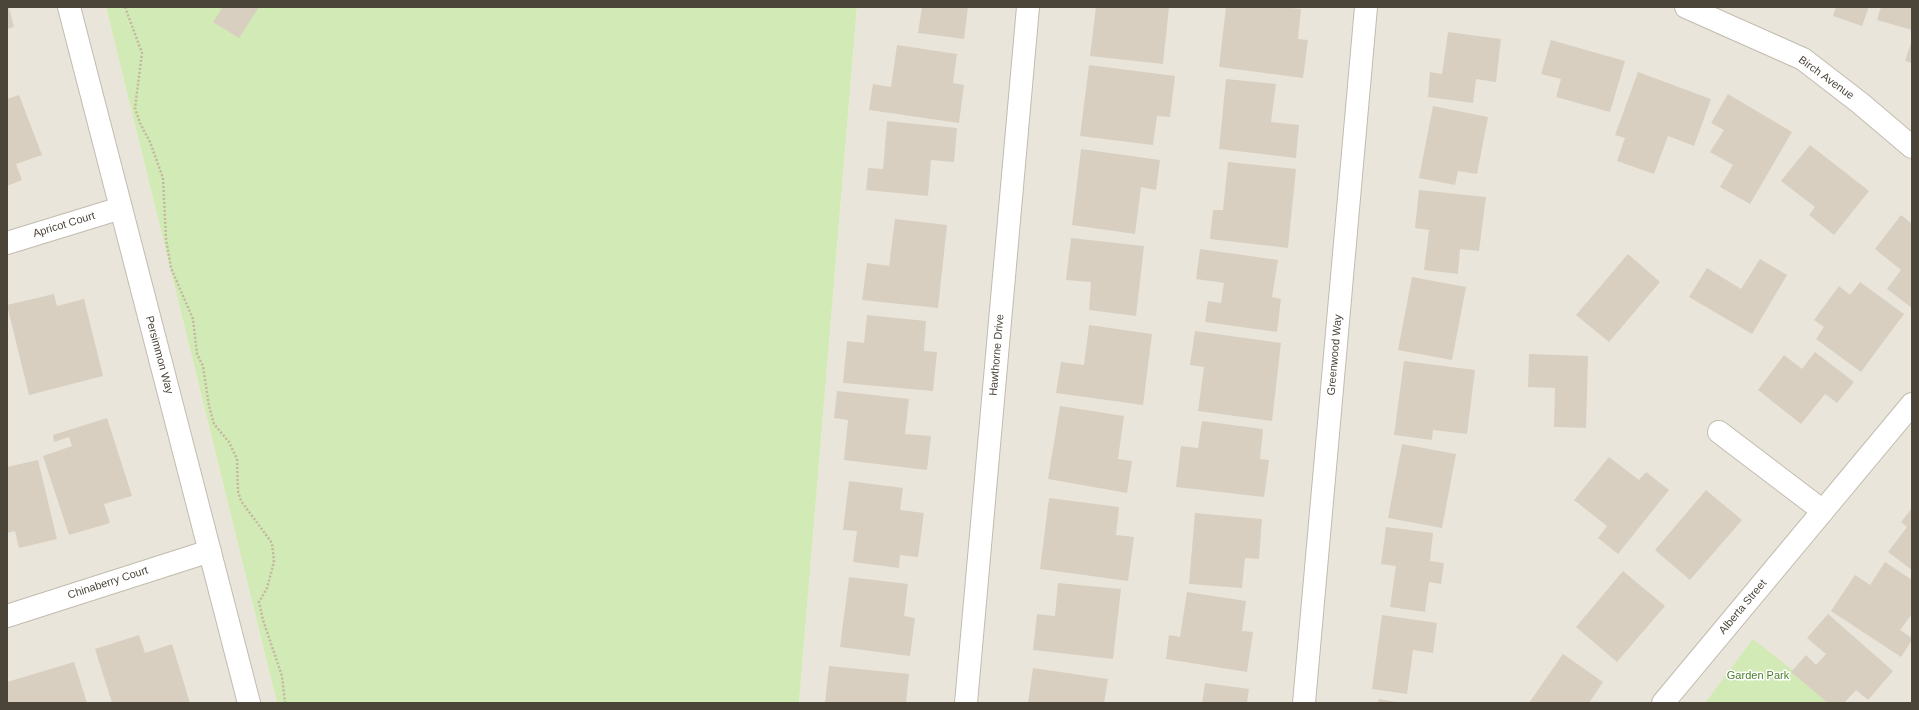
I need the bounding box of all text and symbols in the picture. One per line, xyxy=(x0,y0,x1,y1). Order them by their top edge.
street label: Birch Avenue xyxy=(1796,53,1856,103)
street label: Apricot Court xyxy=(31,209,97,241)
street label: Hawthorne Drive xyxy=(987,314,1007,396)
street label: Greenwood Way xyxy=(1325,314,1345,396)
street label: Persimmon Way xyxy=(142,315,176,395)
street label: Chinaberry Court xyxy=(66,564,150,602)
street label: Alberta Street xyxy=(1716,577,1770,637)
park label: Garden Park xyxy=(1727,669,1789,683)

